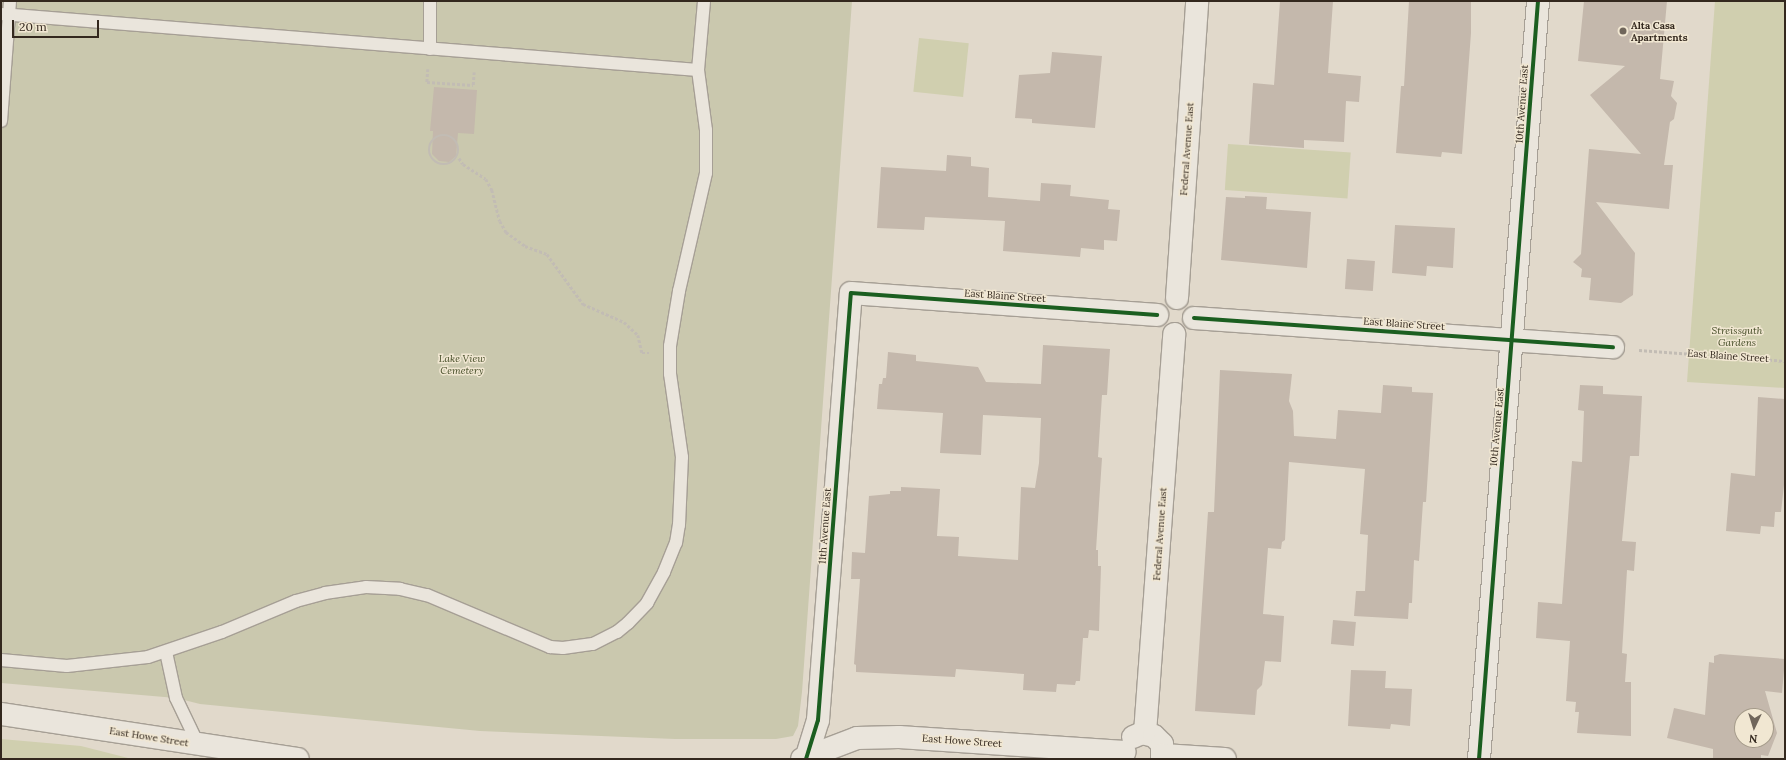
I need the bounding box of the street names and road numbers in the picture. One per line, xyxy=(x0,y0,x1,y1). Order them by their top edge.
street label: 10th Avenue East xyxy=(1513,64,1531,144)
street label: Federal Avenue East xyxy=(1178,102,1196,196)
street label: East Blaine Street xyxy=(964,287,1046,305)
street label: East Blaine Street xyxy=(1363,315,1445,333)
street label: East Blaine Street xyxy=(1687,347,1769,365)
street label: 10th Avenue East xyxy=(1488,387,1506,467)
street label: Federal Avenue East xyxy=(1151,487,1169,581)
street label: 11th Avenue East xyxy=(816,488,834,564)
street label: East Howe Street xyxy=(108,725,190,749)
street label: East Howe Street xyxy=(922,732,1002,750)

